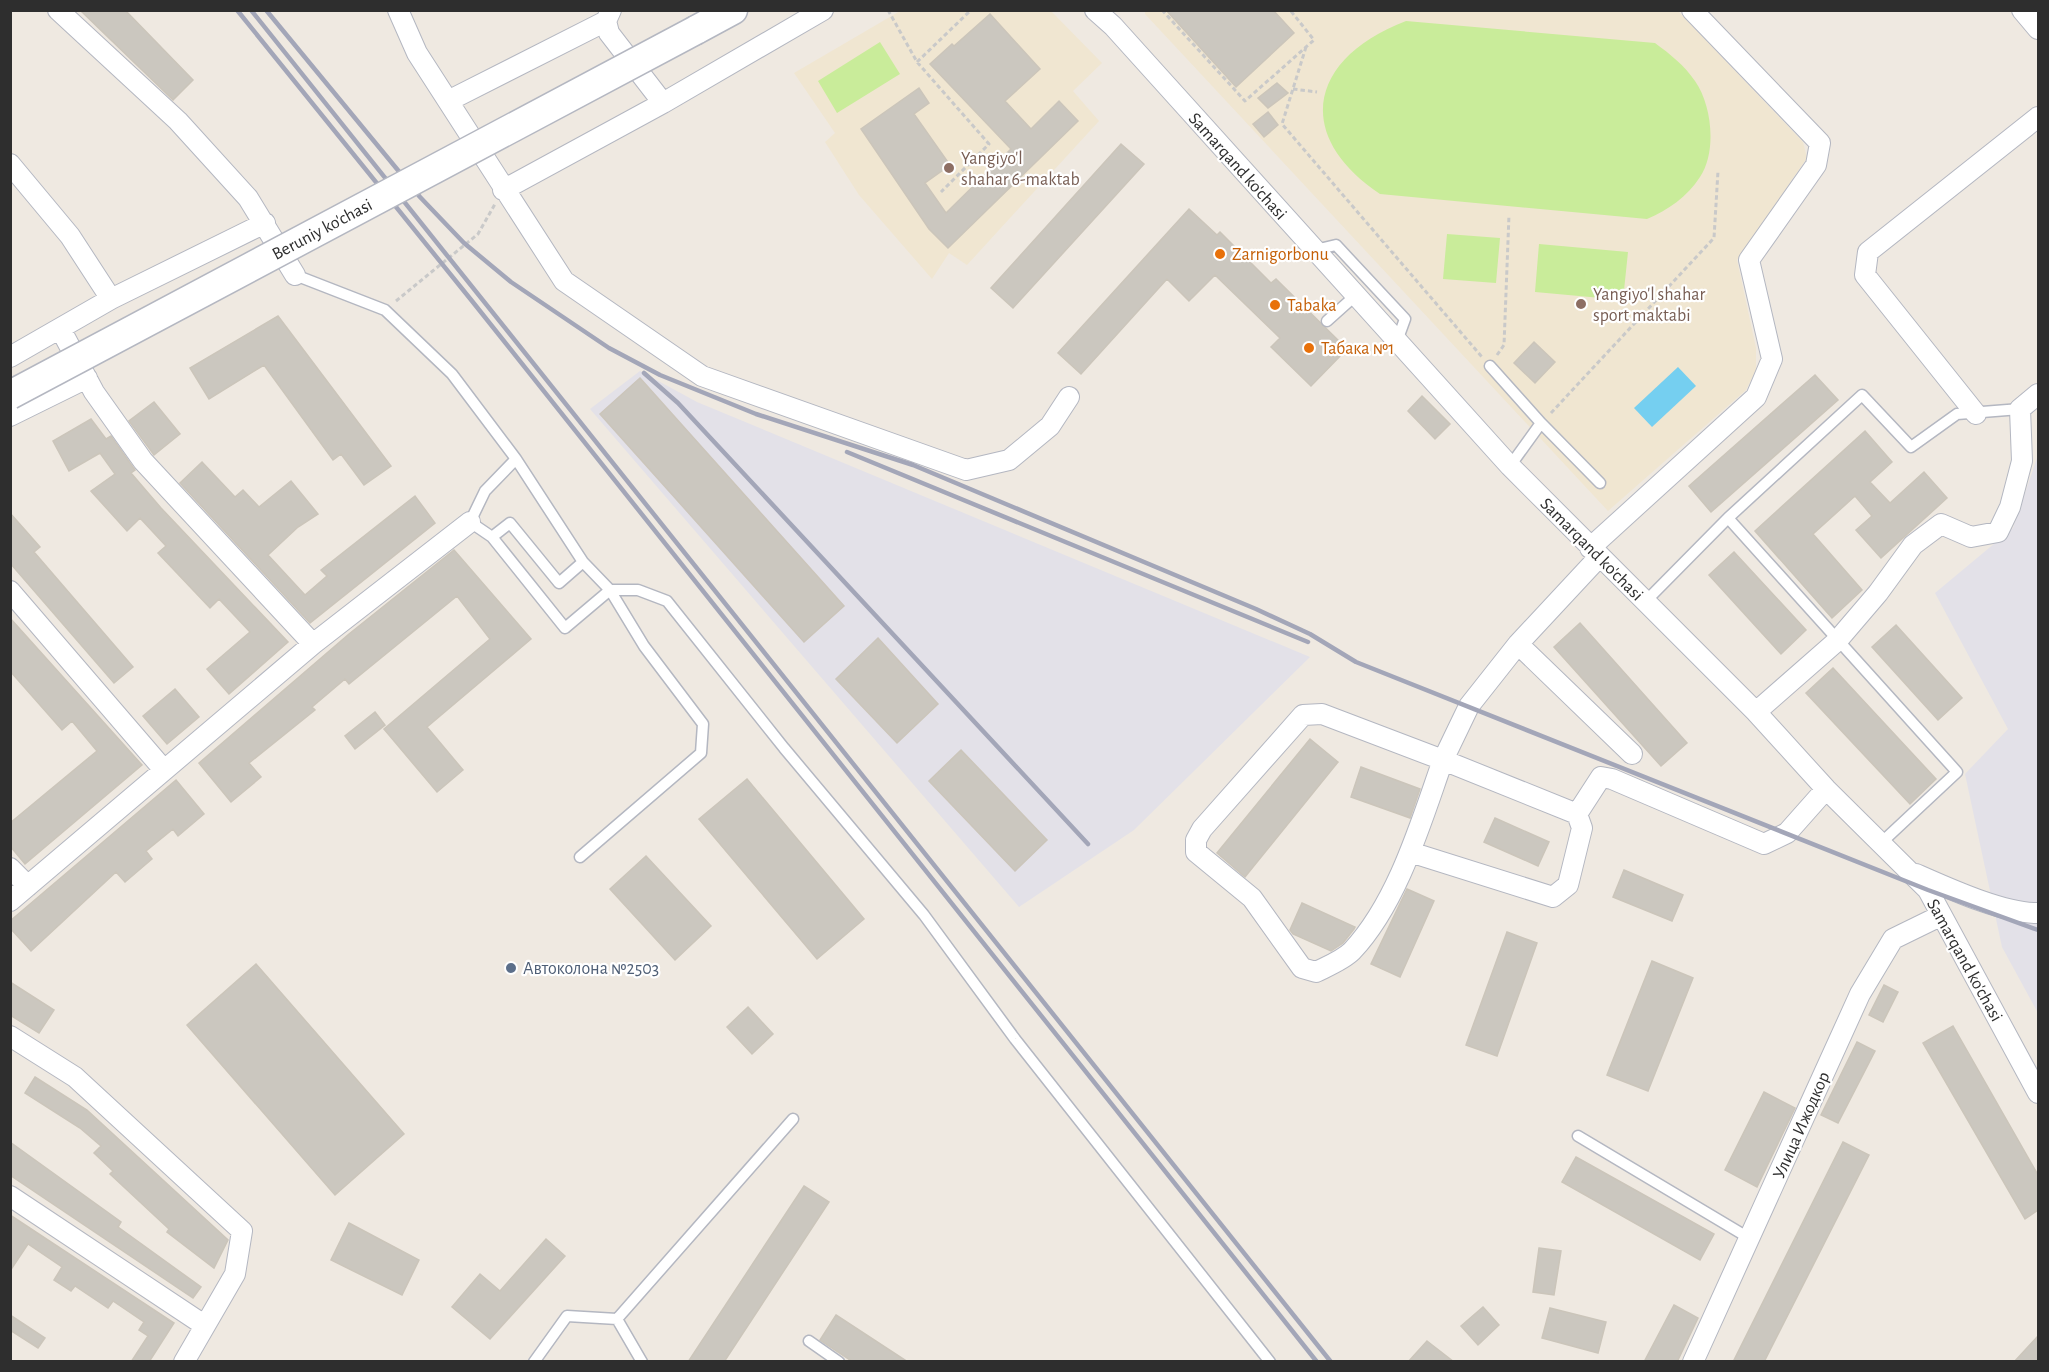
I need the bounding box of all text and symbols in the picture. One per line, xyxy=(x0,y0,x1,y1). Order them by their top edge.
street label: Samarqand ko'chasi xyxy=(1185,110,1290,224)
place label: Yangiyo'l shahar 6-maktab xyxy=(961,150,1080,189)
marker: Yangiyo'l shahar 6-maktab xyxy=(942,161,956,175)
street label: Beruniy ko'chasi xyxy=(269,196,376,264)
place label: Zarnigorbonu xyxy=(1232,246,1329,264)
marker: Zarnigorbonu xyxy=(1213,247,1227,261)
place label: Yangiyo'l shahar sport maktabi xyxy=(1593,286,1705,325)
place label: Tabaka xyxy=(1287,297,1337,315)
marker: Yangiyo'l shahar sport maktabi xyxy=(1574,297,1588,311)
marker: Tabaka xyxy=(1268,298,1282,312)
place label: Табака №1 xyxy=(1321,339,1394,358)
marker: Табака №1 xyxy=(1302,341,1316,355)
street label: Samarqand ko'chasi xyxy=(1536,495,1646,605)
street label: Samarqand ko'chasi xyxy=(1923,896,2005,1025)
place label: Автоколона №2503 xyxy=(523,960,659,978)
marker: Автоколона №2503 xyxy=(504,961,518,975)
street label: Улица Ижодкор xyxy=(1770,1069,1834,1182)

